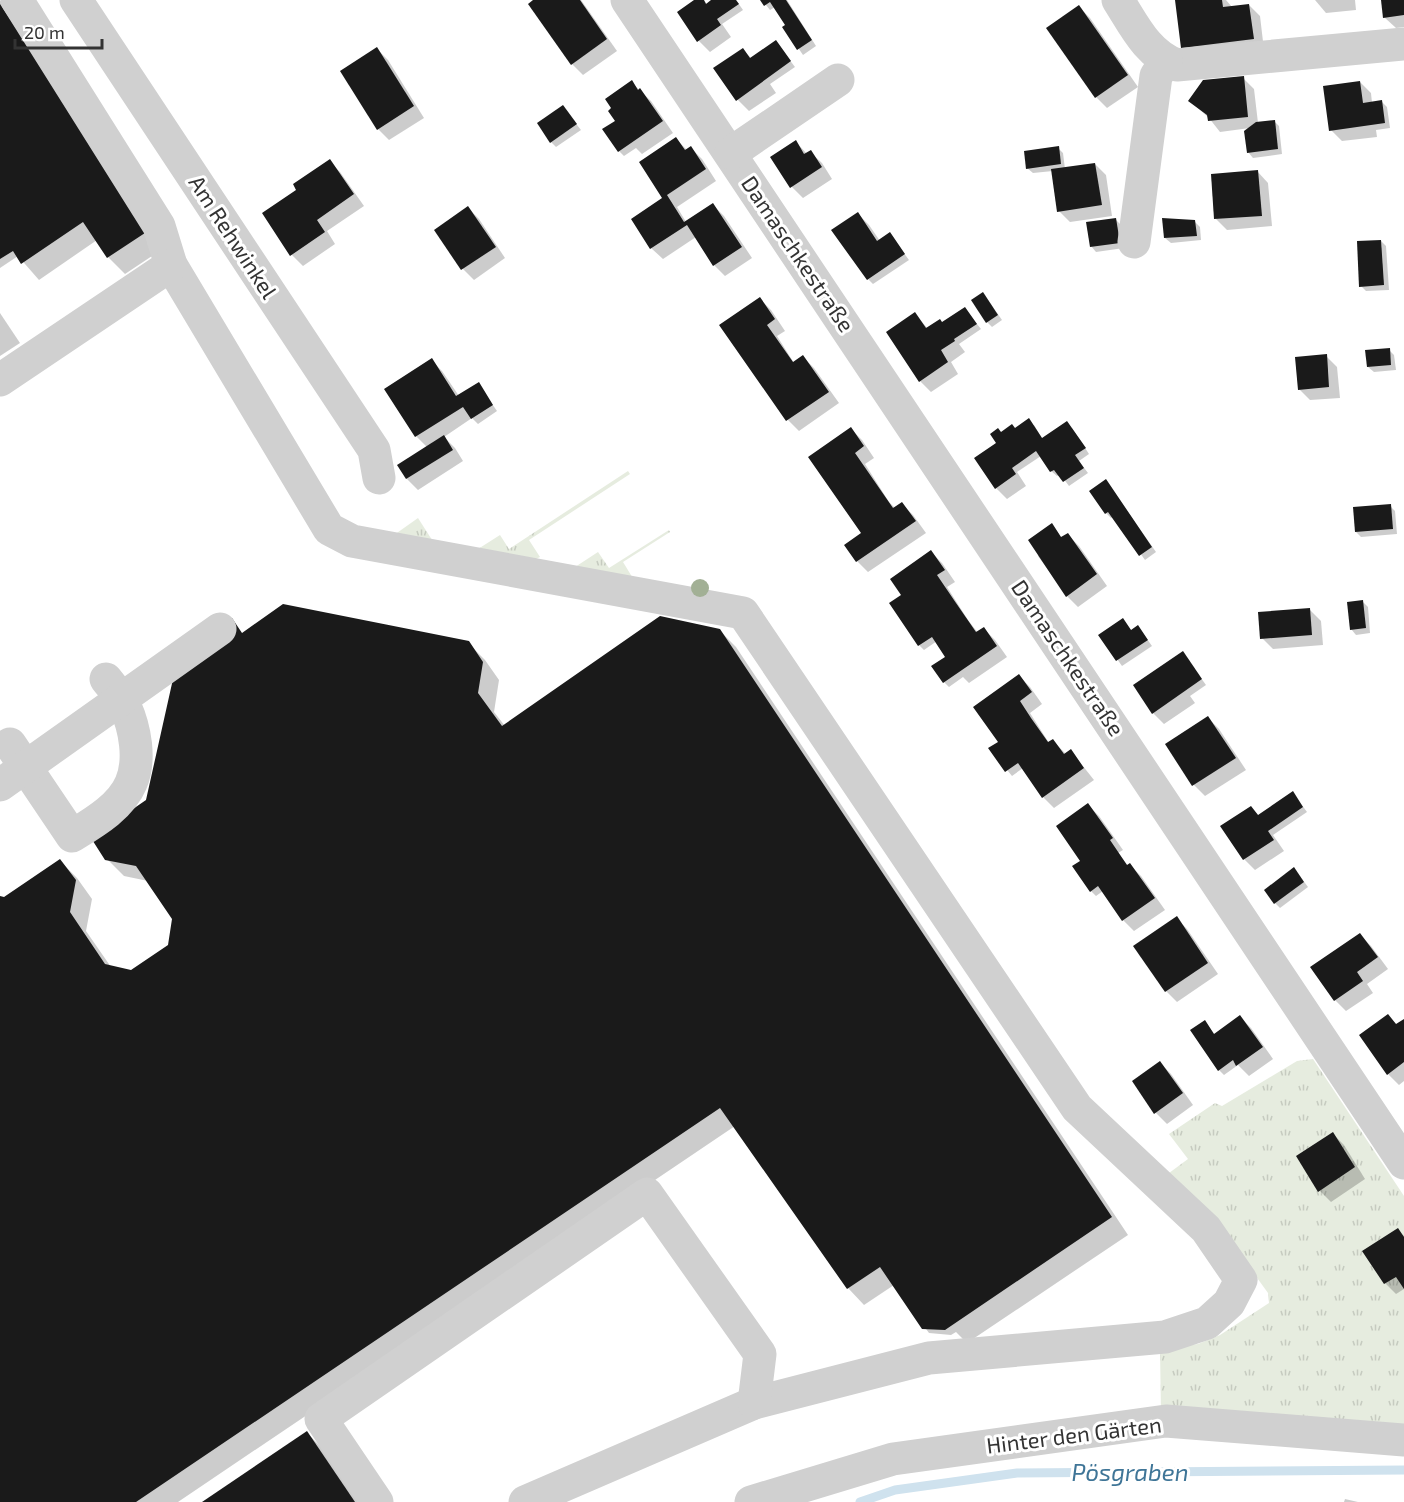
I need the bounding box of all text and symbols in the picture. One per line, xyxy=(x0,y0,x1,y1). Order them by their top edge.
scale bar xyxy=(15,12,102,50)
text: 20 m xyxy=(24,21,65,43)
street label: Am Rehwinkel xyxy=(184,170,284,303)
street label: Damaschkestraße xyxy=(737,170,861,336)
street label: Damaschkestraße xyxy=(1007,574,1131,740)
street label: Hinter den Gärten xyxy=(985,1410,1163,1458)
water label: Pösgraben xyxy=(1071,1457,1189,1486)

